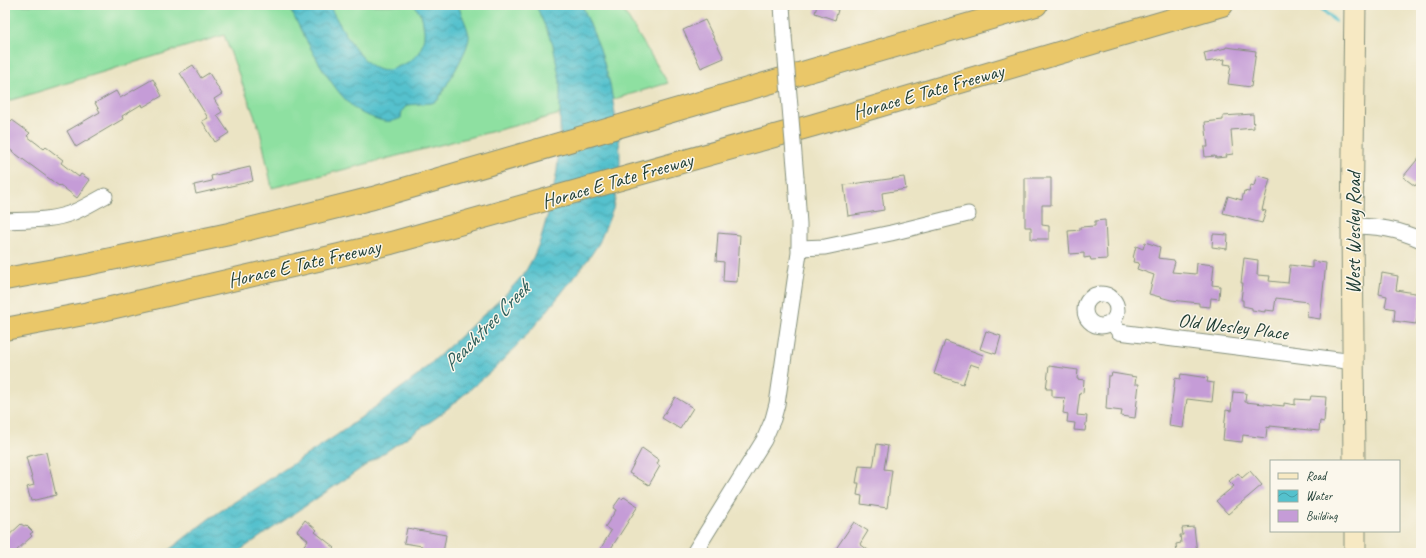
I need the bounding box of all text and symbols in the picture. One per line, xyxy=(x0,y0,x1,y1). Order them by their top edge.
street label: Horace E Tate Freeway xyxy=(850,57,1008,125)
street label: Horace E Tate Freeway xyxy=(539,146,697,214)
street label: West Wesley Road xyxy=(1341,169,1366,294)
street label: Horace E Tate Freeway xyxy=(225,233,385,293)
water label: Peachtree Creek xyxy=(437,273,538,376)
street label: Old Wesley Place xyxy=(1177,307,1291,346)
legend xyxy=(1270,460,1400,532)
text: Road xyxy=(1306,468,1328,484)
text: Water xyxy=(1306,488,1334,504)
text: Building xyxy=(1306,508,1338,524)

